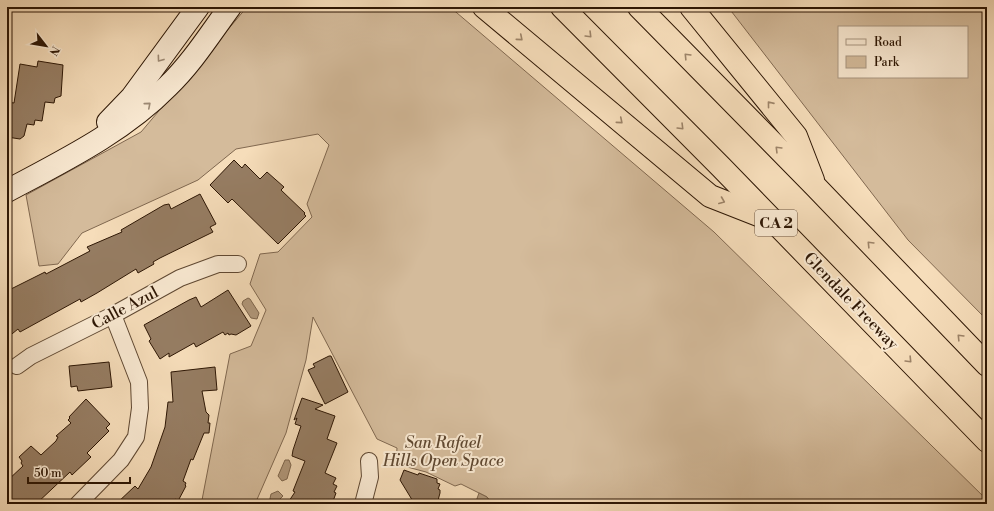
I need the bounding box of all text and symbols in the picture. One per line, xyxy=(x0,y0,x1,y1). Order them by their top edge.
north arrow xyxy=(26,26,66,66)
legend xyxy=(838,26,968,78)
one-way arrow xyxy=(585,30,592,38)
one-way arrow xyxy=(515,33,523,40)
text: Road xyxy=(874,35,902,50)
text: N xyxy=(45,43,62,58)
one-way arrow xyxy=(684,53,692,61)
one-way arrow xyxy=(157,55,164,62)
text: Park xyxy=(874,55,900,70)
one-way arrow xyxy=(143,102,151,109)
one-way arrow xyxy=(767,102,774,109)
one-way arrow xyxy=(615,116,622,123)
one-way arrow xyxy=(676,122,684,130)
one-way arrow xyxy=(775,146,783,154)
one-way arrow xyxy=(718,196,725,204)
road number: CA 2 xyxy=(755,210,797,236)
one-way arrow xyxy=(868,241,875,248)
street label: Glendale Freeway xyxy=(799,248,903,354)
street label: Calle Azul xyxy=(88,282,162,334)
one-way arrow xyxy=(957,334,965,342)
one-way arrow xyxy=(904,355,912,363)
park label: San Rafael Hills Open Space xyxy=(382,433,504,471)
scale bar xyxy=(28,459,130,485)
text: 50 m xyxy=(34,466,62,481)

